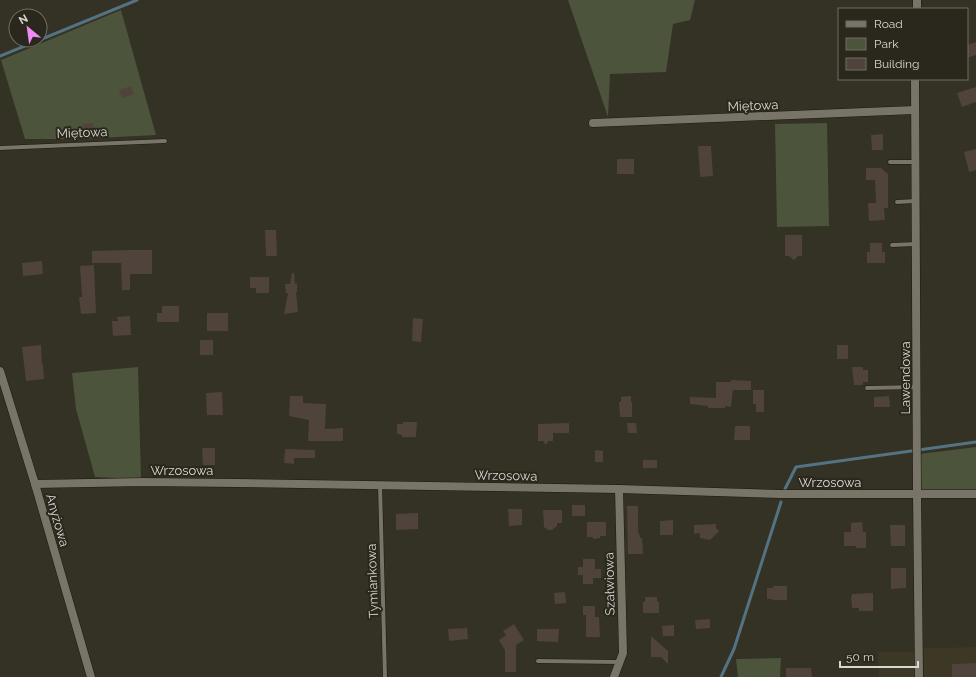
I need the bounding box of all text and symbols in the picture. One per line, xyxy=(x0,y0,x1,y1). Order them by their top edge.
north arrow xyxy=(8,8,48,48)
legend xyxy=(838,8,968,80)
text: N xyxy=(17,12,30,27)
text: Road xyxy=(874,17,903,31)
text: Park xyxy=(874,37,899,51)
text: Building xyxy=(874,57,920,71)
street label: Miętowa xyxy=(727,97,779,114)
street label: Miętowa xyxy=(56,124,108,141)
street label: Lawendowa xyxy=(898,341,913,415)
street label: Wrzosowa xyxy=(151,463,213,478)
street label: Wrzosowa xyxy=(474,467,538,484)
street label: Wrzosowa xyxy=(799,475,861,490)
street label: Anyżowa xyxy=(43,492,72,548)
street label: Tymiankowa xyxy=(364,543,381,619)
street label: Szałwiowa xyxy=(601,552,618,616)
scale bar xyxy=(840,643,918,669)
text: 50 m xyxy=(846,650,874,664)

